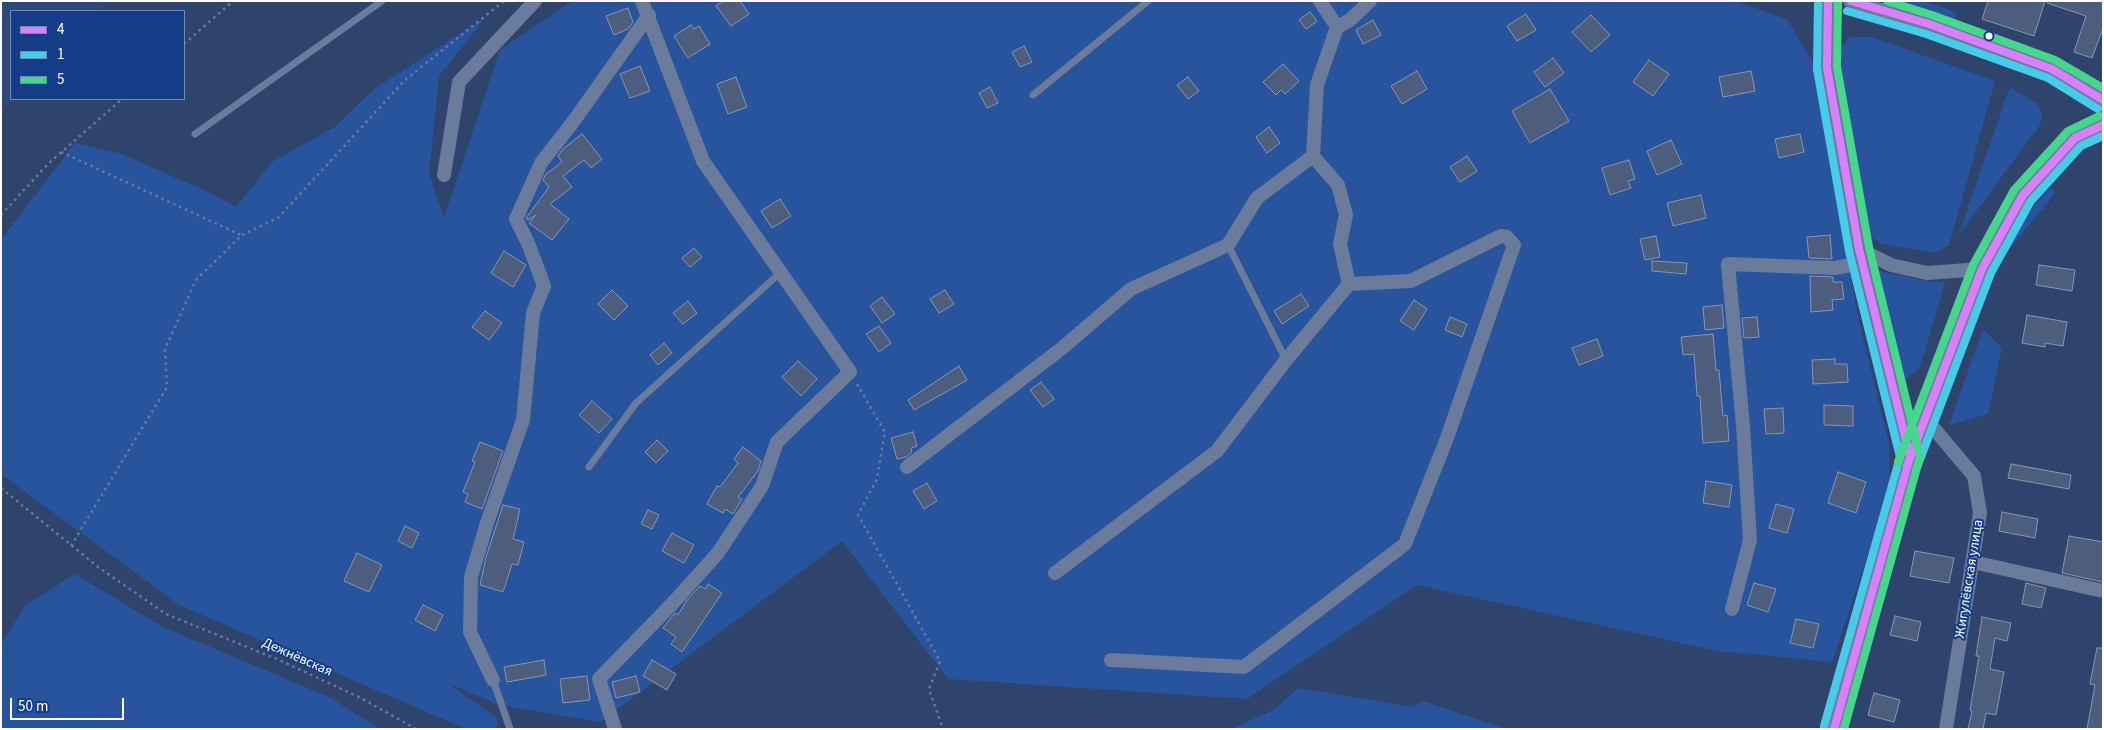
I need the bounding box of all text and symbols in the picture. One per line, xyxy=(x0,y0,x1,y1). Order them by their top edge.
legend xyxy=(10,10,185,100)
text: 4 xyxy=(57,19,64,40)
unlabelled marker xyxy=(1984,31,1994,41)
text: 1 xyxy=(57,44,64,65)
text: 5 xyxy=(57,69,64,90)
street label: Жигулёвская улица xyxy=(1952,518,1988,640)
street label: Дежнёвская xyxy=(259,635,335,681)
scale bar xyxy=(12,688,126,720)
text: 50 m xyxy=(18,696,48,717)

